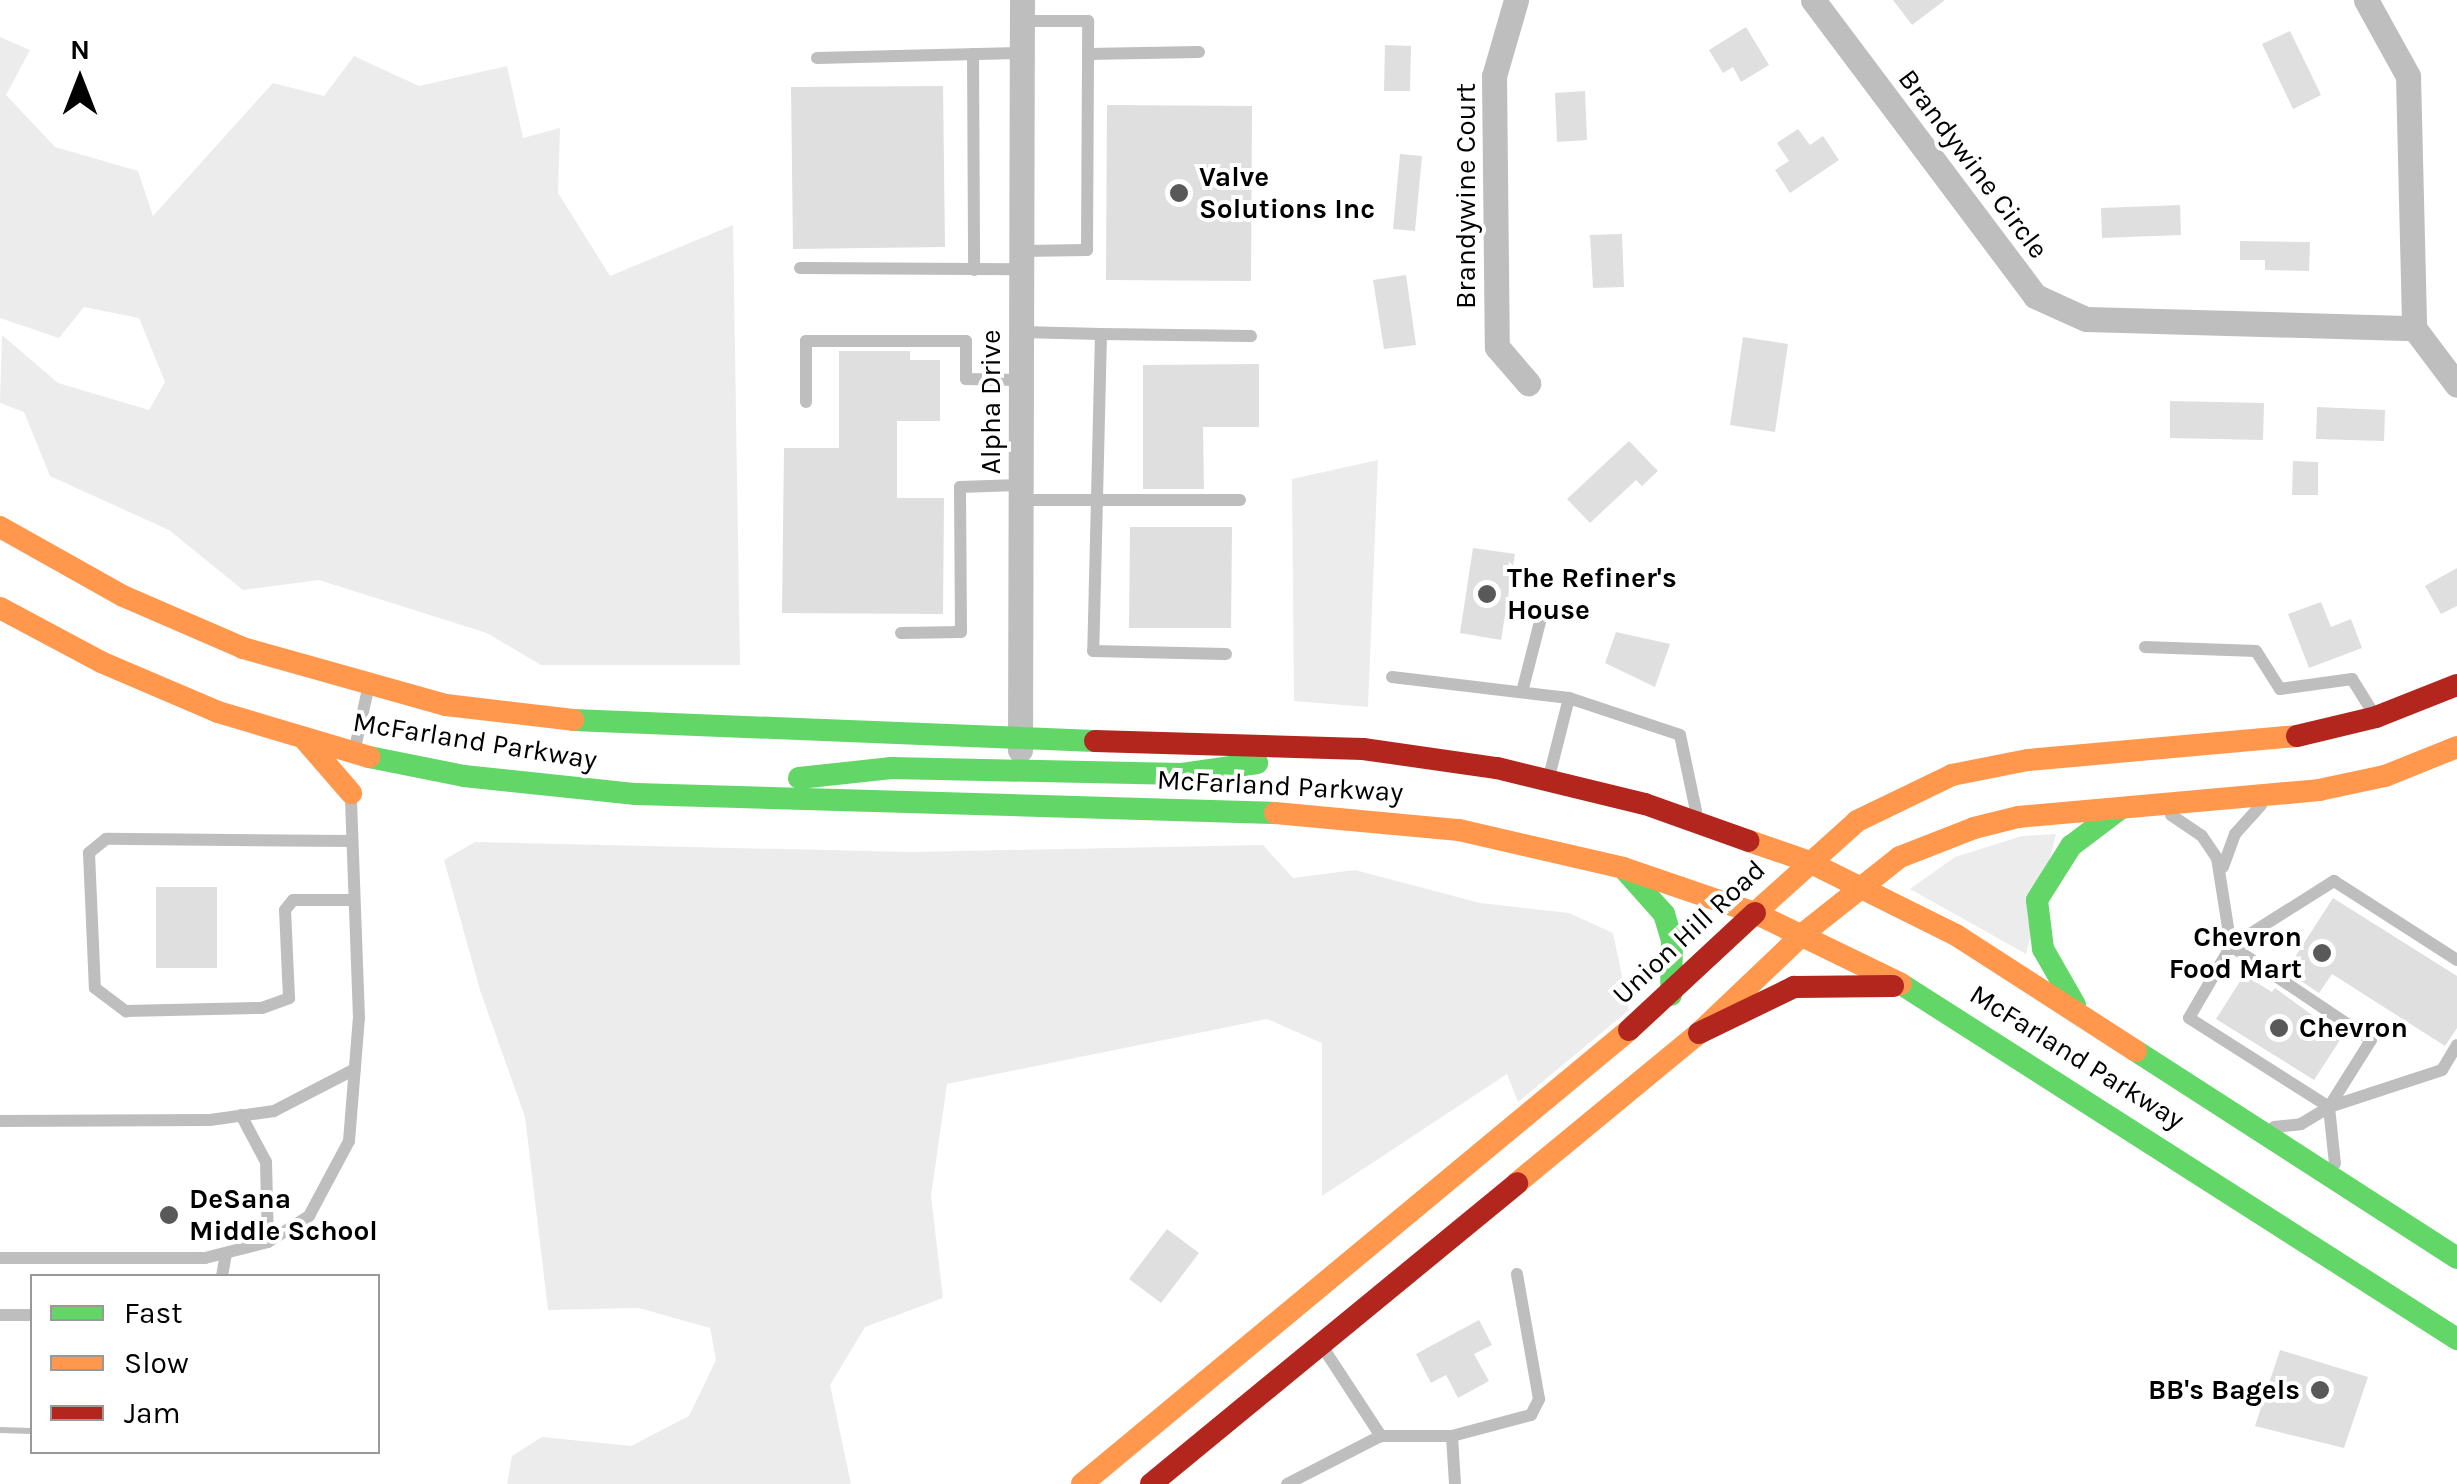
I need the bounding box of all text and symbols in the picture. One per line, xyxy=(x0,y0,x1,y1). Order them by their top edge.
north arrow xyxy=(30,30,130,130)
text: N xyxy=(70,33,90,66)
street label: Brandywine Circle xyxy=(1891,63,2055,265)
street label: Brandywine Court xyxy=(1449,83,1483,309)
place label: Valve Solutions Inc xyxy=(1199,160,1375,226)
marker: Valve Solutions Inc xyxy=(1168,182,1190,204)
street label: Alpha Drive xyxy=(974,330,1008,474)
place label: The Refiner's House xyxy=(1507,561,1677,627)
marker: The Refiner's House xyxy=(1476,583,1498,605)
street label: McFarland Parkway xyxy=(351,705,599,777)
street label: McFarland Parkway xyxy=(1156,763,1404,809)
street label: Union Hill Road xyxy=(1606,853,1772,1011)
place label: Chevron Food Mart xyxy=(2169,920,2302,986)
marker: Chevron Food Mart xyxy=(2311,942,2333,964)
street label: McFarland Parkway xyxy=(1964,977,2190,1137)
place label: Chevron xyxy=(2299,1011,2408,1045)
marker: Chevron xyxy=(2268,1017,2290,1039)
place label: DeSana Middle School xyxy=(189,1182,378,1248)
marker: DeSana Middle School xyxy=(158,1204,180,1226)
legend xyxy=(30,1274,380,1454)
text: Fast xyxy=(124,1295,183,1331)
text: Slow xyxy=(124,1345,189,1381)
place label: BB's Bagels xyxy=(2148,1373,2300,1407)
marker: BB's Bagels xyxy=(2309,1379,2331,1401)
text: Jam xyxy=(124,1395,181,1431)

